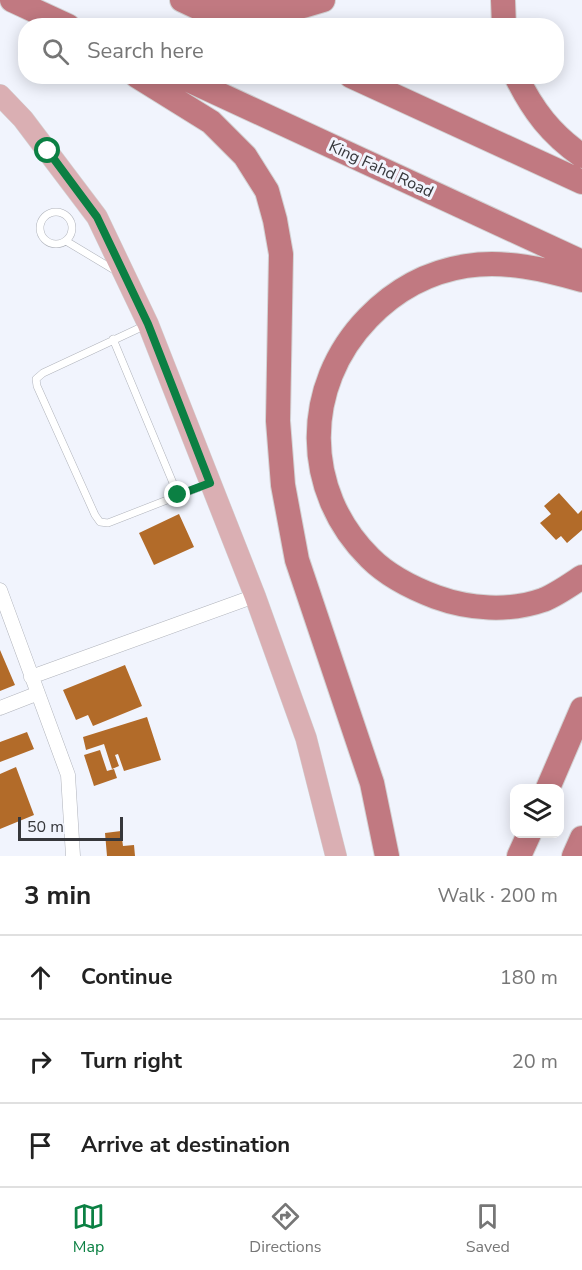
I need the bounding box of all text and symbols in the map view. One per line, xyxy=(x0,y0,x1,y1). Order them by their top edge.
search box xyxy=(18,18,564,84)
icon: search xyxy=(39,35,72,68)
text: Search here xyxy=(87,36,204,66)
street label: King Fahd Road xyxy=(325,135,437,203)
route start xyxy=(34,137,60,163)
route end xyxy=(164,481,190,507)
map controls xyxy=(510,784,564,838)
button: layers xyxy=(510,784,564,838)
scale bar xyxy=(18,814,123,842)
text: 50 m xyxy=(27,816,64,838)
text: 3 min xyxy=(24,878,91,913)
text: Walk · 200 m xyxy=(438,882,558,909)
icon: ahead xyxy=(24,961,57,994)
text: Continue xyxy=(81,962,172,992)
text: 180 m xyxy=(500,964,558,991)
icon: right xyxy=(24,1045,57,1078)
text: Turn right xyxy=(81,1046,182,1076)
text: 20 m xyxy=(512,1048,558,1075)
icon: arrive xyxy=(24,1129,57,1162)
text: Arrive at destination xyxy=(81,1130,290,1160)
tab: Map xyxy=(72,1200,105,1258)
tab: Directions xyxy=(249,1200,321,1258)
tab: Saved xyxy=(466,1200,510,1258)

